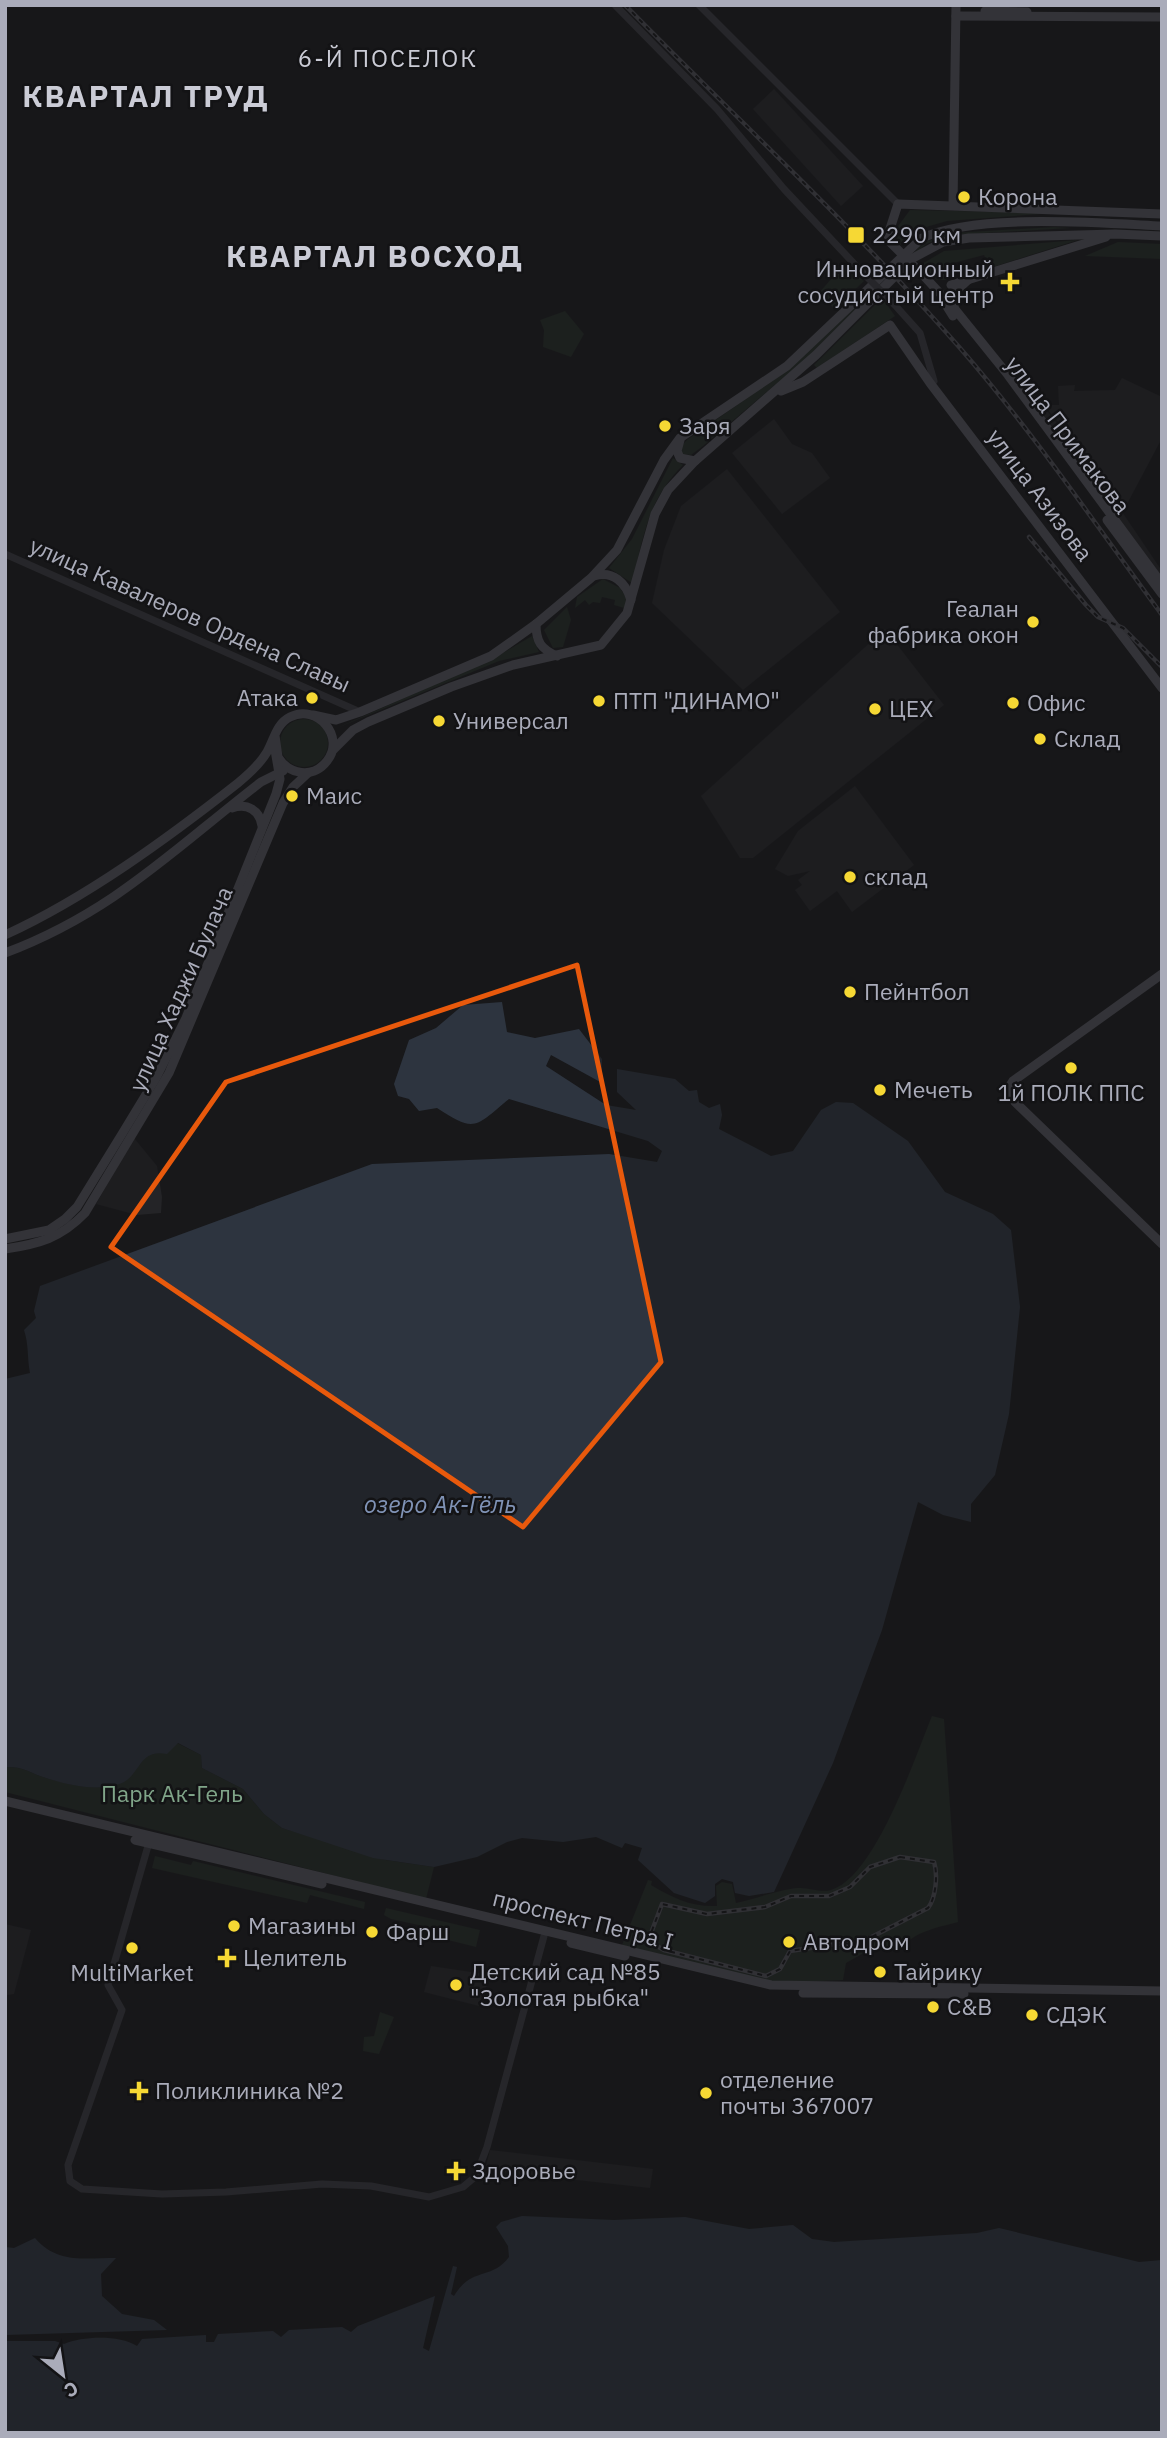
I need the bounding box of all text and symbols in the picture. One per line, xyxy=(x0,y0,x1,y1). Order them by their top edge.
district label: 6-Й ПОСЕЛОК xyxy=(298,42,478,74)
district label: КВАРТАЛ ТРУД xyxy=(22,76,270,115)
place label: Корона xyxy=(978,181,1058,211)
marker: Корона xyxy=(956,189,972,205)
place label: 2290 км xyxy=(872,219,961,249)
marker: 2290 км xyxy=(846,225,866,245)
district label: КВАРТАЛ ВОСХОД xyxy=(226,236,524,275)
place label: Инновационный сосудистый центр xyxy=(798,253,994,309)
marker: Инновационный сосудистый центр xyxy=(1000,272,1020,292)
street label: улица Примакова xyxy=(1000,349,1138,519)
place label: Заря xyxy=(679,410,731,440)
marker: Заря xyxy=(657,418,673,434)
street label: улица Азизова xyxy=(981,422,1100,567)
street label: улица Кавалеров Ордена Славы xyxy=(25,530,356,699)
place label: Геалан фабрика окон xyxy=(868,593,1019,649)
marker: Геалан фабрика окон xyxy=(1025,614,1041,630)
place label: Атака xyxy=(237,682,298,712)
place label: ПТП "ДИНАМО" xyxy=(613,685,780,715)
place label: Офис xyxy=(1027,687,1086,717)
marker: Атака xyxy=(304,690,320,706)
marker: ПТП "ДИНАМО" xyxy=(591,693,607,709)
place label: ЦЕХ xyxy=(889,693,933,723)
marker: Офис xyxy=(1005,695,1021,711)
marker: ЦЕХ xyxy=(867,701,883,717)
place label: Универсал xyxy=(453,705,569,735)
marker: Универсал xyxy=(431,713,447,729)
place label: Склад xyxy=(1054,723,1121,753)
marker: Склад xyxy=(1032,731,1048,747)
place label: Маис xyxy=(306,780,362,810)
marker: Маис xyxy=(284,788,300,804)
place label: склад xyxy=(864,861,928,891)
marker: склад xyxy=(842,869,858,885)
street label: улица Хаджи Булача xyxy=(121,881,239,1096)
place label: Пейнтбол xyxy=(864,976,970,1006)
marker: Пейнтбол xyxy=(842,984,858,1000)
marker: 1й ПОЛК ППС xyxy=(1063,1060,1079,1076)
place label: Мечеть xyxy=(894,1074,973,1104)
place label: 1й ПОЛК ППС xyxy=(997,1077,1145,1107)
marker: Мечеть xyxy=(872,1082,888,1098)
water label: озеро Ак-Гёль xyxy=(364,1488,516,1520)
park label: Парк Ак-Гель xyxy=(101,1778,243,1808)
street label: проспект Петра I xyxy=(490,1882,677,1956)
place label: Магазины xyxy=(248,1910,356,1940)
place label: Фарш xyxy=(386,1916,449,1946)
marker: Магазины xyxy=(226,1918,242,1934)
marker: Фарш xyxy=(364,1924,380,1940)
place label: Автодром xyxy=(803,1926,910,1956)
marker: Автодром xyxy=(781,1934,797,1950)
marker: MultiMarket xyxy=(124,1940,140,1956)
place label: Целитель xyxy=(243,1942,347,1972)
marker: Целитель xyxy=(217,1948,237,1968)
place label: Детский сад №85 "Золотая рыбка" xyxy=(470,1956,661,2012)
place label: Тайрику xyxy=(894,1956,983,1986)
place label: MultiMarket xyxy=(70,1957,194,1987)
marker: Тайрику xyxy=(872,1964,888,1980)
marker: Детский сад №85 "Золотая рыбка" xyxy=(448,1977,464,1993)
place label: С&В xyxy=(947,1991,992,2021)
marker: С&В xyxy=(925,1999,941,2015)
place label: СДЭК xyxy=(1046,1999,1107,2029)
marker: СДЭК xyxy=(1024,2007,1040,2023)
place label: отделение почты 367007 xyxy=(720,2064,874,2120)
place label: Поликлиника №2 xyxy=(155,2075,344,2105)
marker: Поликлиника №2 xyxy=(129,2081,149,2101)
marker: отделение почты 367007 xyxy=(698,2085,714,2101)
place label: Здоровье xyxy=(472,2155,576,2185)
marker: Здоровье xyxy=(446,2161,466,2181)
north arrow xyxy=(28,2340,98,2410)
text: С xyxy=(60,2376,83,2403)

